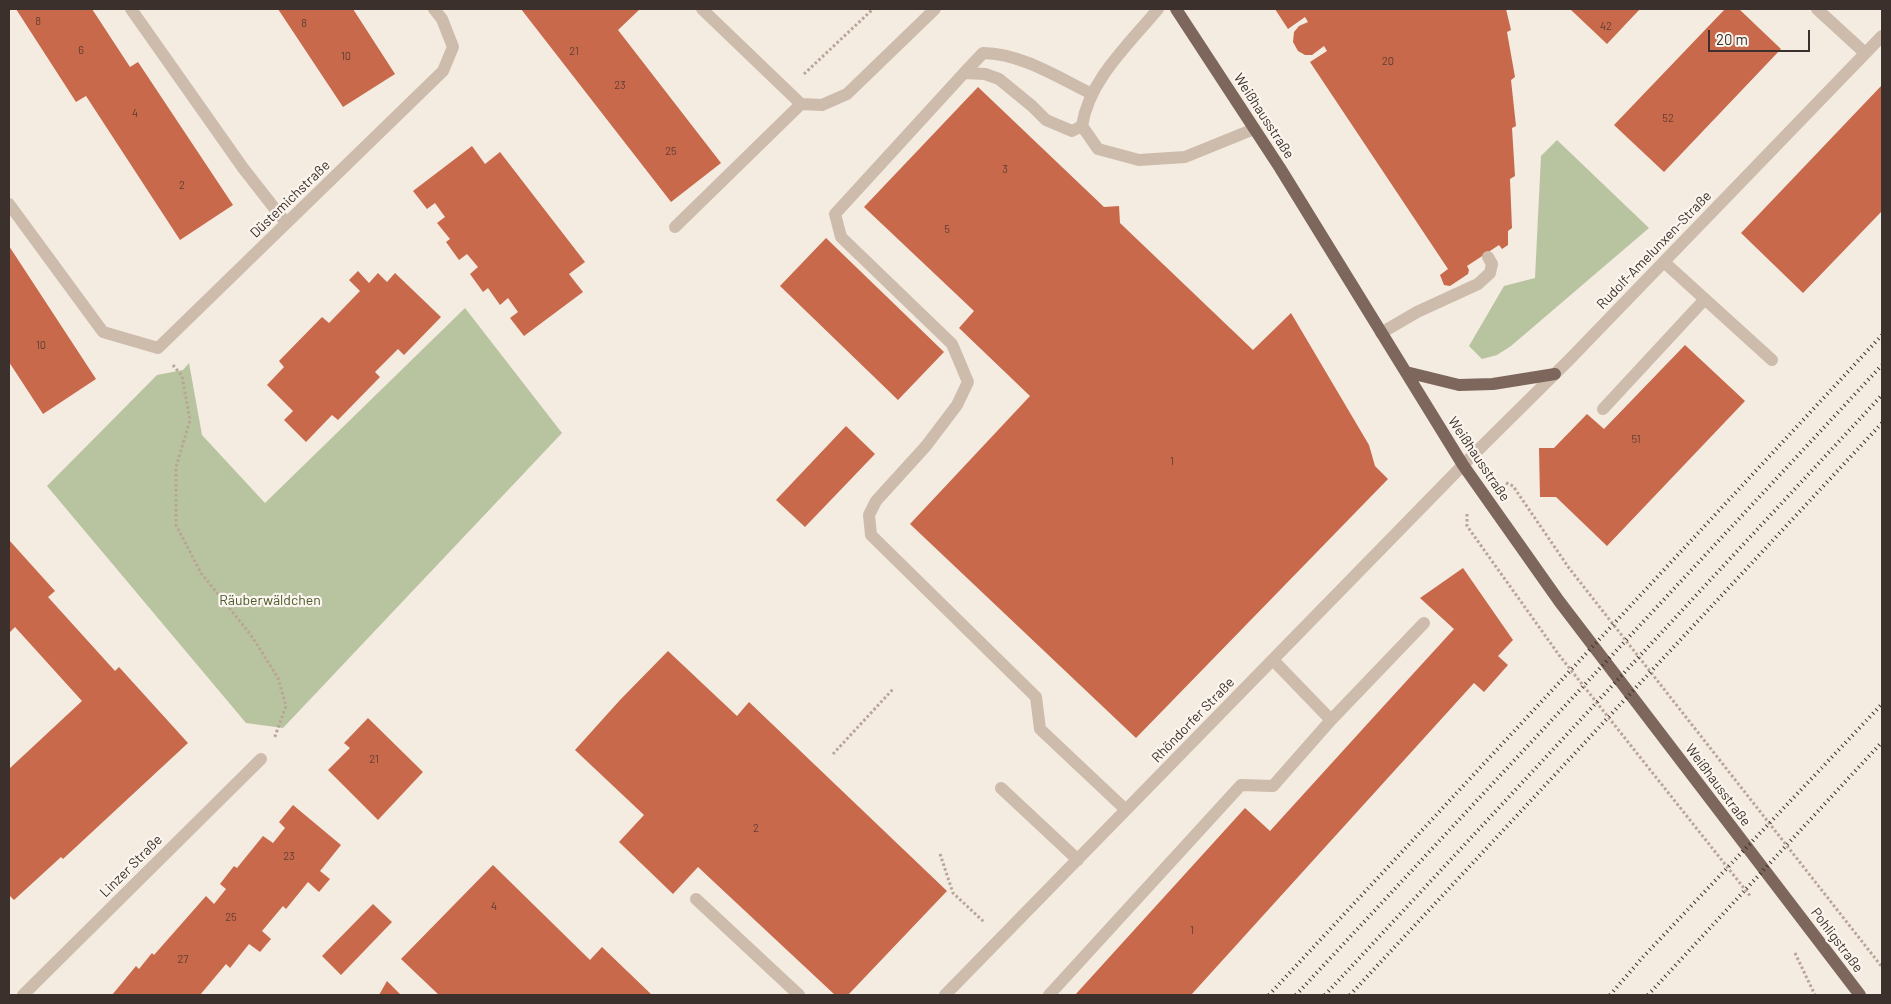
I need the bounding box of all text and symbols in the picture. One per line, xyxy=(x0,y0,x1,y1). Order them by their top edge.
house number: 8 xyxy=(35,14,41,28)
house number: 8 xyxy=(301,16,307,30)
house number: 42 xyxy=(1600,19,1612,33)
scale bar xyxy=(1711,20,1814,52)
text: 20 m xyxy=(1716,30,1748,48)
house number: 6 xyxy=(78,43,84,57)
house number: 21 xyxy=(569,44,579,58)
house number: 10 xyxy=(341,49,351,63)
house number: 20 xyxy=(1382,54,1394,68)
street label: Weißhausstraße xyxy=(1230,70,1298,162)
house number: 23 xyxy=(614,78,626,92)
house number: 4 xyxy=(132,106,138,120)
house number: 52 xyxy=(1662,111,1674,125)
house number: 25 xyxy=(665,144,677,158)
street label: Düstemichstraße xyxy=(247,157,333,241)
house number: 3 xyxy=(1002,162,1008,176)
house number: 2 xyxy=(179,178,185,192)
street label: Rudolf-Amelunxen-Straße xyxy=(1593,187,1715,313)
house number: 5 xyxy=(944,222,950,236)
house number: 10 xyxy=(36,338,46,352)
street label: Weißhausstraße xyxy=(1445,413,1513,505)
house number: 51 xyxy=(1631,432,1641,446)
house number: 1 xyxy=(1170,454,1174,468)
park label: Räuberwäldchen xyxy=(219,592,321,608)
street label: Rhöndorfer Straße xyxy=(1148,674,1238,766)
street label: Weißhausstraße xyxy=(1682,741,1754,829)
house number: 21 xyxy=(369,752,379,766)
house number: 2 xyxy=(753,821,759,835)
street label: Linzer Straße xyxy=(96,831,166,901)
house number: 23 xyxy=(283,849,295,863)
house number: 4 xyxy=(491,899,497,913)
street label: Pohligstraße xyxy=(1807,904,1867,976)
house number: 25 xyxy=(225,910,237,924)
house number: 1 xyxy=(1190,923,1194,937)
house number: 27 xyxy=(177,952,189,966)

